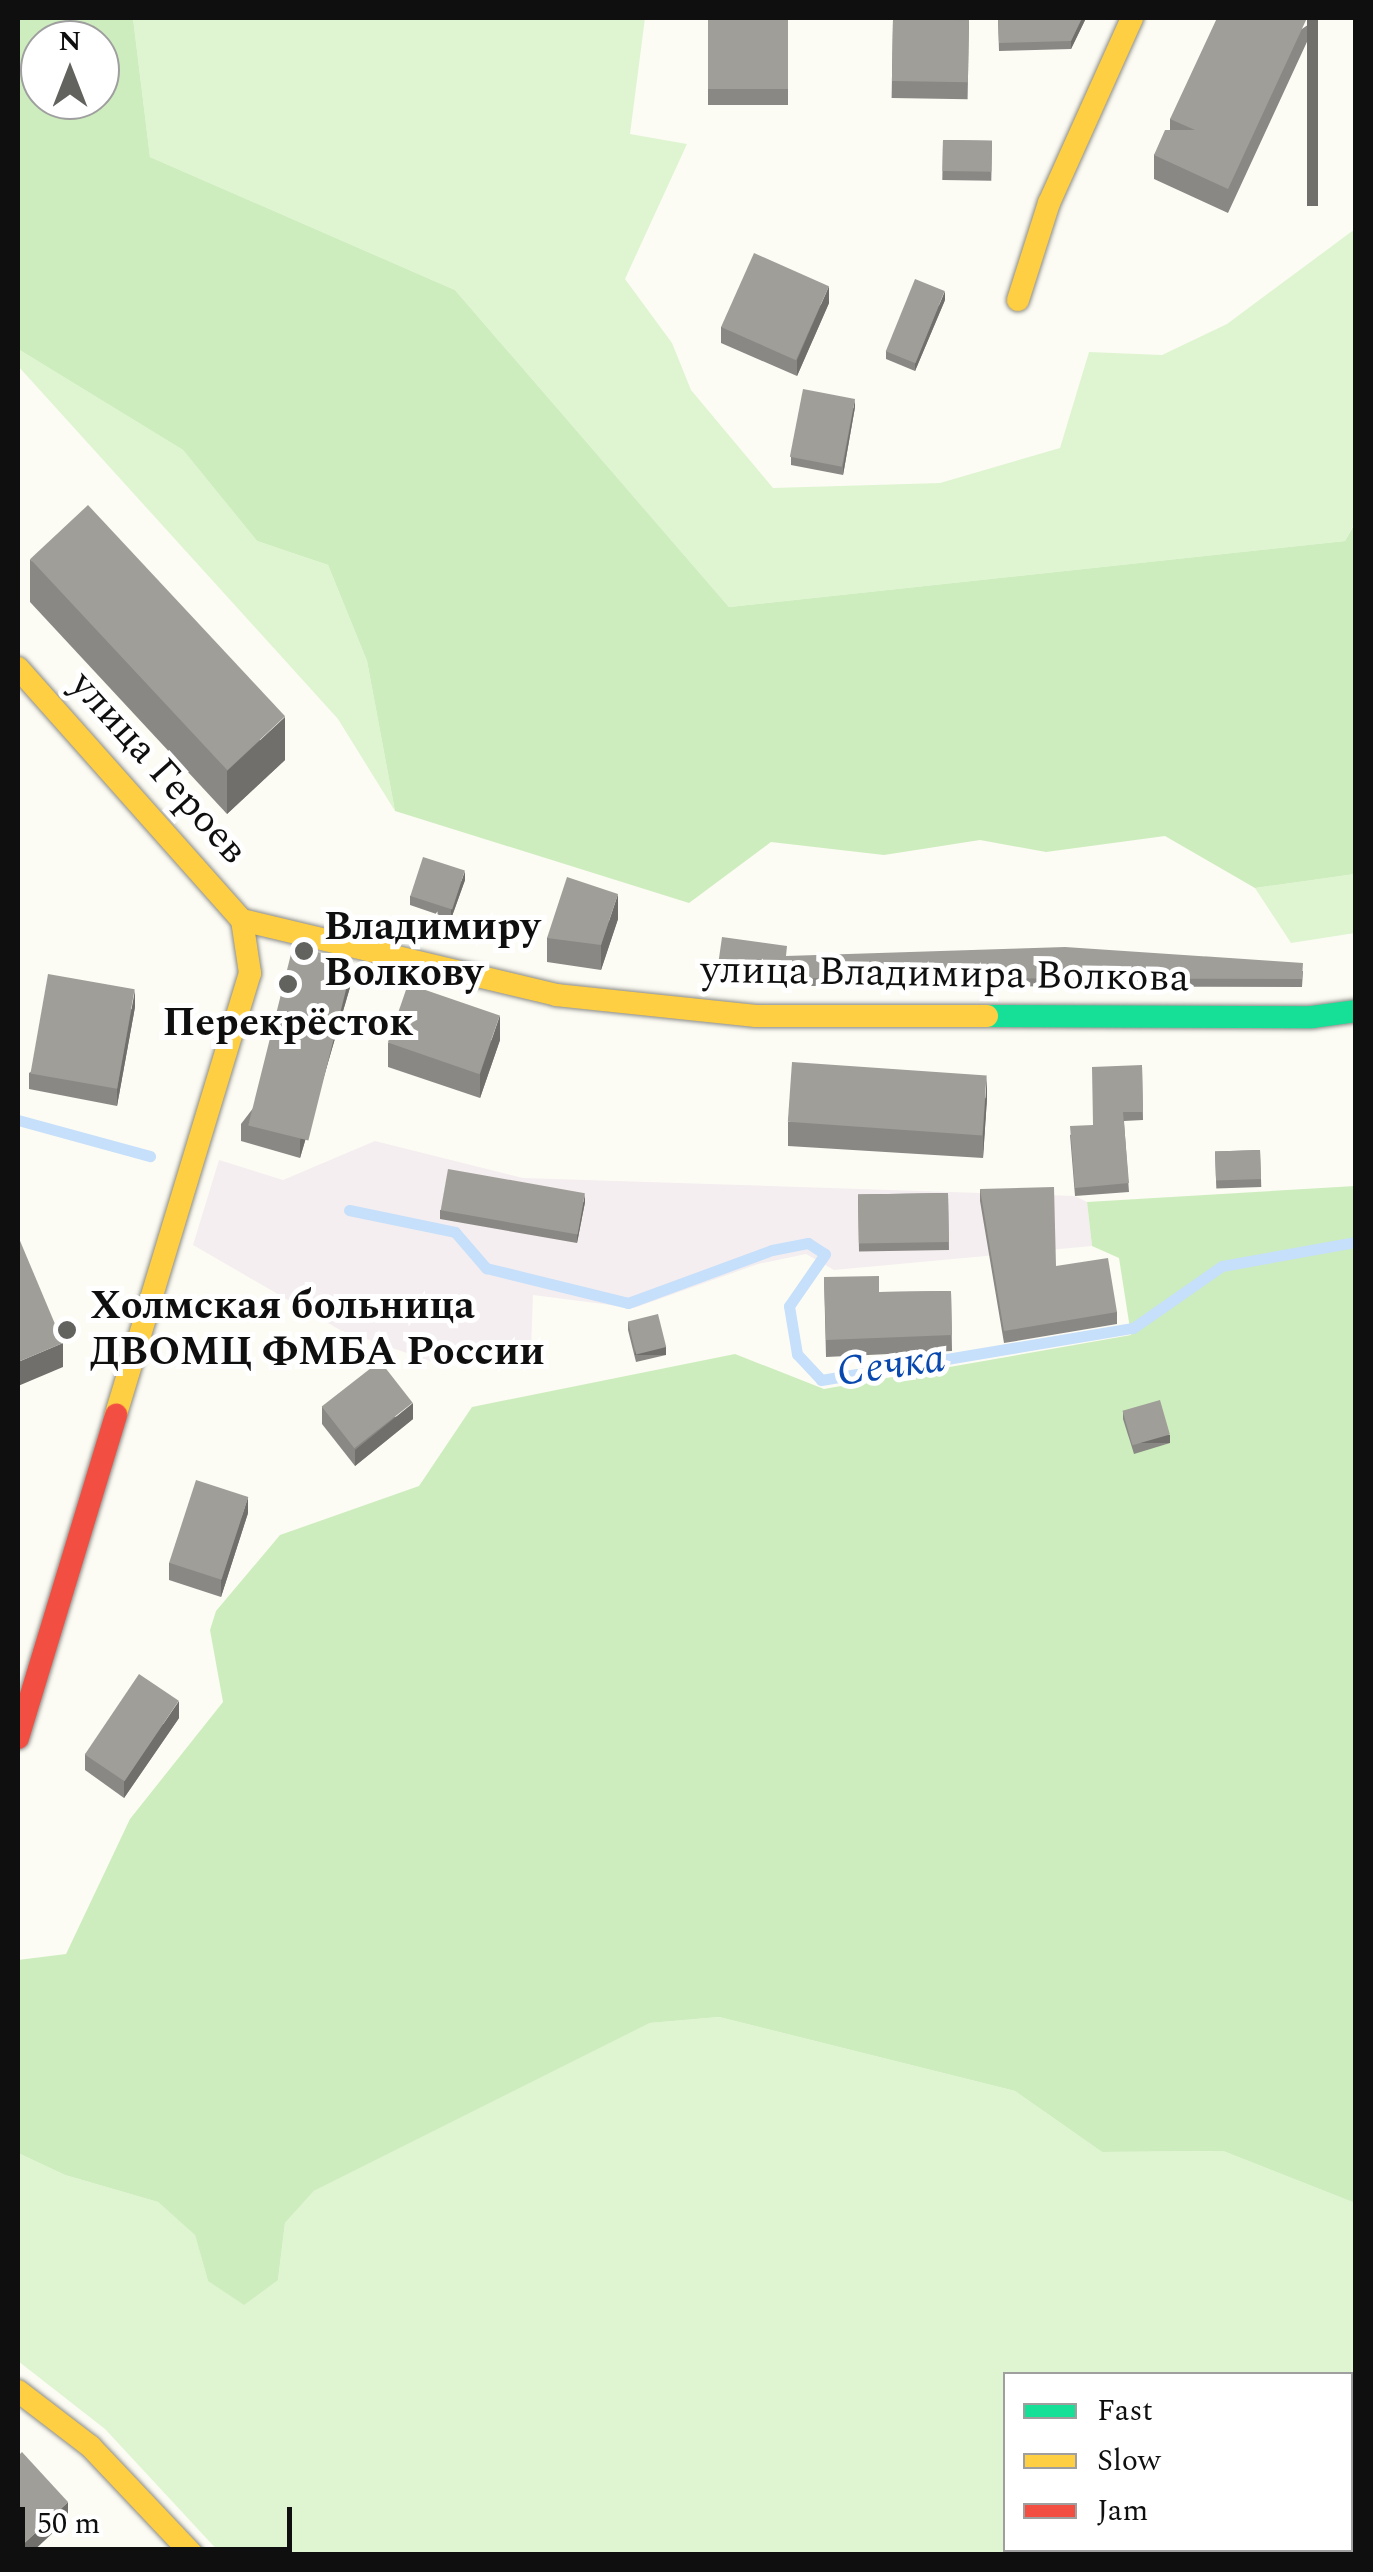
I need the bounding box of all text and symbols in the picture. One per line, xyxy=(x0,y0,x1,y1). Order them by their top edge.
north arrow xyxy=(20,20,120,120)
text: N xyxy=(59,20,81,63)
street label: улица Героев xyxy=(59,662,257,874)
place label: Владимиру Волкову xyxy=(324,904,540,998)
marker: Владимиру Волкову xyxy=(293,940,315,962)
street label: улица Владимира Волкова xyxy=(700,947,1190,1003)
marker: Перекрёсток xyxy=(277,973,299,995)
place label: Перекрёсток xyxy=(163,1000,413,1048)
place label: Холмская больница ДВОМЦ ФМБА России xyxy=(90,1283,545,1377)
marker: Холмская больница ДВОМЦ ФМБА России xyxy=(54,1317,80,1343)
water label: Сечка xyxy=(834,1333,948,1399)
legend xyxy=(1003,2372,1353,2552)
text: Fast xyxy=(1097,2388,1153,2434)
text: Slow xyxy=(1097,2438,1161,2484)
scale bar xyxy=(25,2487,298,2549)
text: Jam xyxy=(1097,2488,1148,2534)
text: 50 m xyxy=(37,2501,100,2547)

